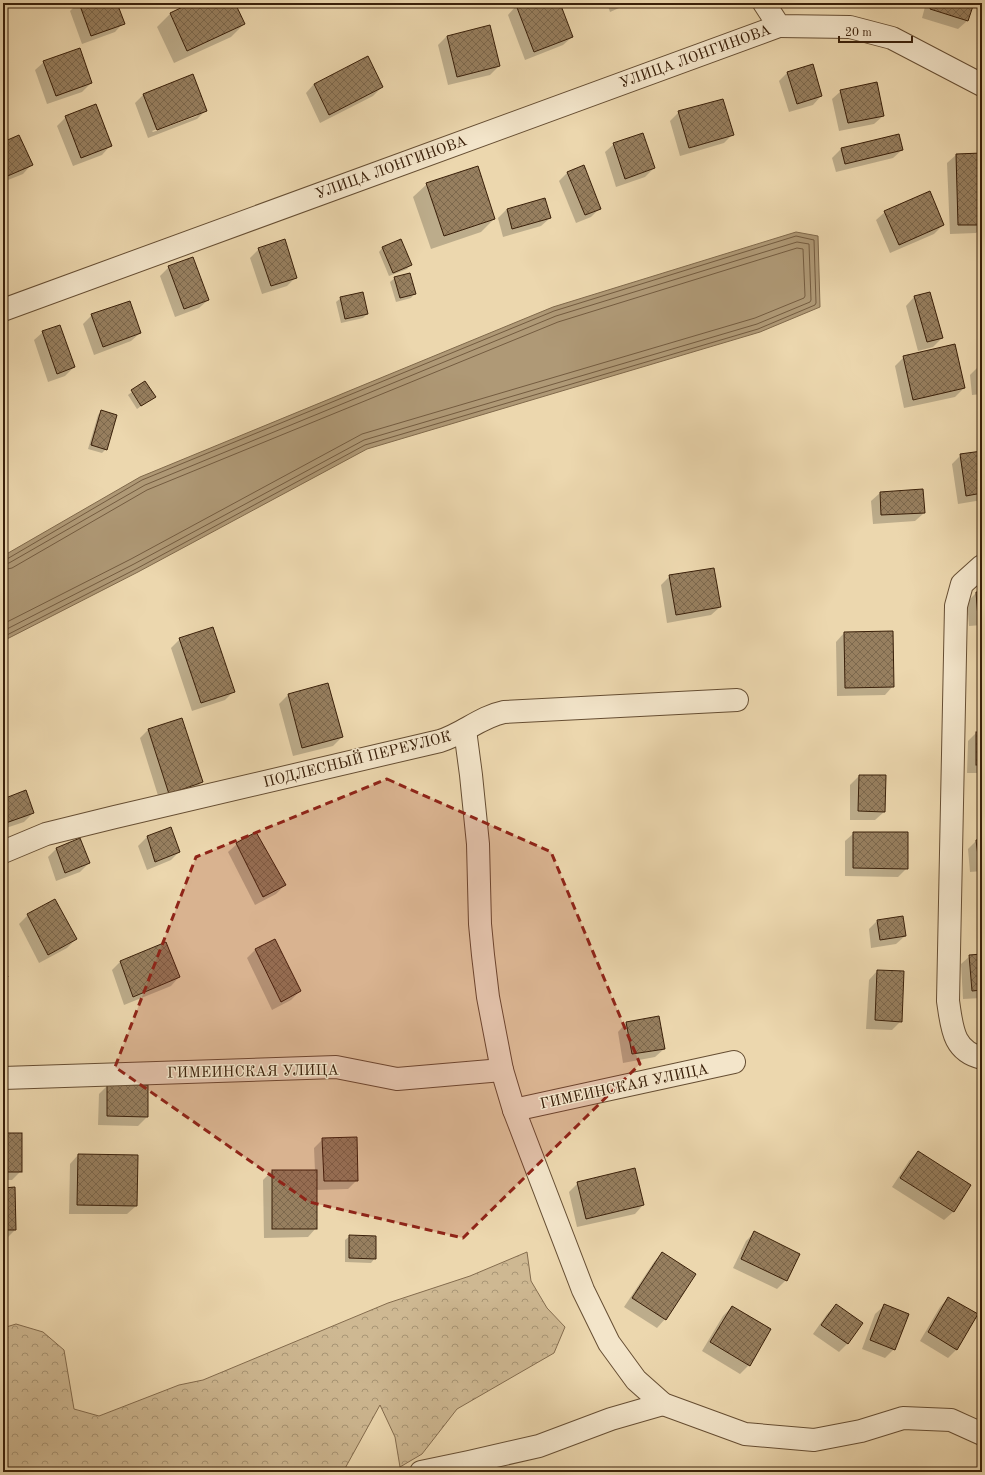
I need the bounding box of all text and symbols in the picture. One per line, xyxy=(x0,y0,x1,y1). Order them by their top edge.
scale bar xyxy=(839,18,912,44)
street label: УЛИЦА ЛОНГИНОВА xyxy=(618,23,774,92)
text: 20 m xyxy=(845,27,872,39)
street label: УЛИЦА ЛОНГИНОВА xyxy=(314,134,470,203)
street label: ПОДЛЕСНЫЙ ПЕРЕУЛОК xyxy=(261,726,453,791)
street label: ГИМЕИНСКАЯ УЛИЦА xyxy=(539,1062,711,1113)
street label: ГИМЕИНСКАЯ УЛИЦА xyxy=(167,1063,340,1081)

